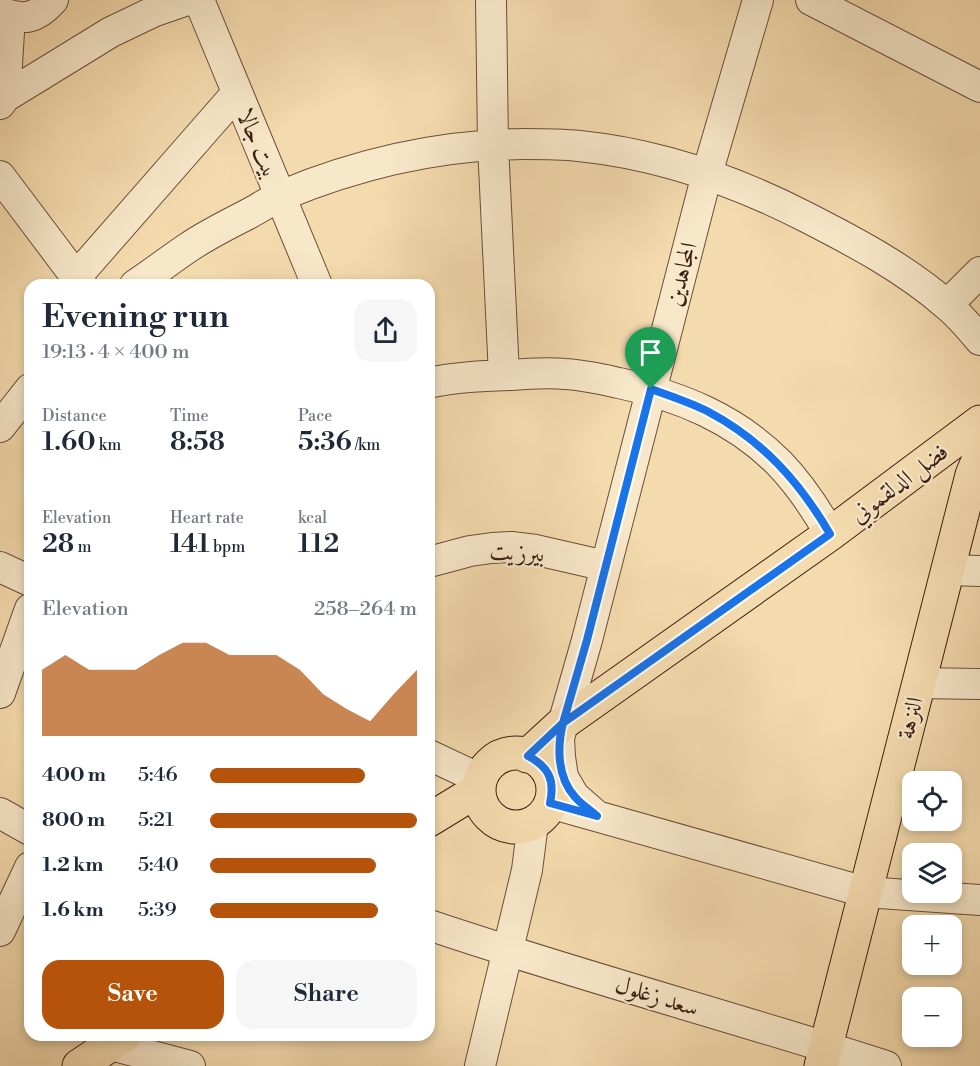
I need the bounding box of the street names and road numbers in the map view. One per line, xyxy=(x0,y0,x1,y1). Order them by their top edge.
street label: بيت جالا xyxy=(229,104,285,183)
street label: المجاهدين xyxy=(659,239,705,310)
street label: فضل الدلقموني xyxy=(844,437,957,533)
street label: بيرزيت xyxy=(489,537,545,569)
street label: النزهة xyxy=(891,694,931,743)
street label: سعد زغلول xyxy=(611,970,702,1024)

